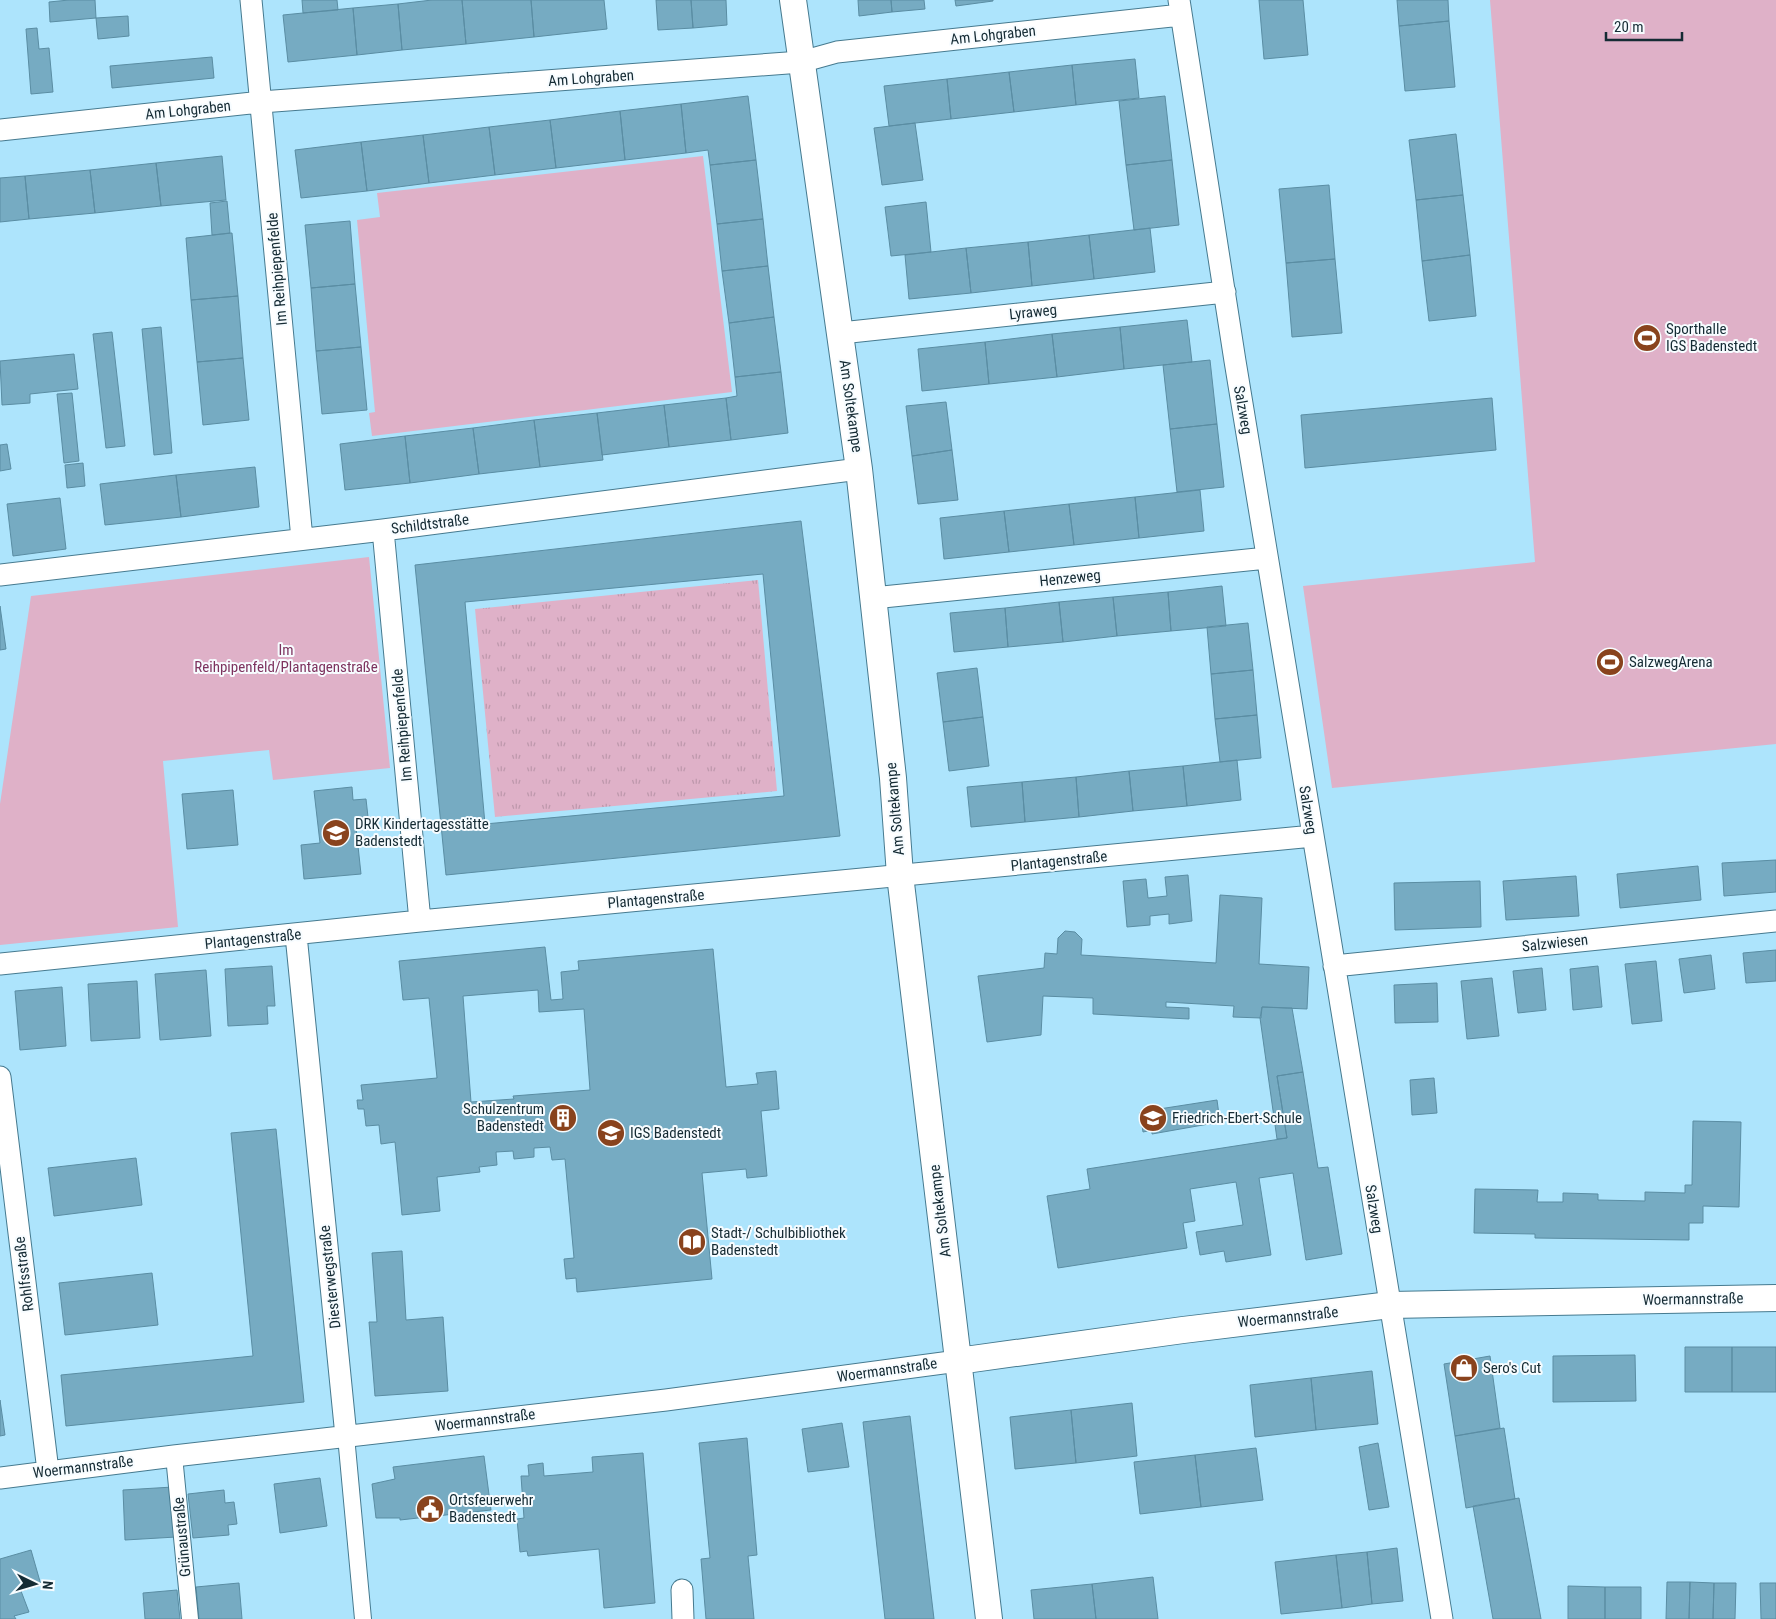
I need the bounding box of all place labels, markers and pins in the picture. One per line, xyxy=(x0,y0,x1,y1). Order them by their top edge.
place label: Sporthalle IGS Badenstedt xyxy=(1666,320,1757,355)
sports icon: Sporthalle IGS Badenstedt xyxy=(1632,323,1662,353)
sports icon: SalzwegArena xyxy=(1595,647,1625,677)
place label: SalzwegArena xyxy=(1629,653,1713,671)
place label: DRK Kindertagesstätte Badenstedt xyxy=(355,815,489,850)
school or university icon: DRK Kindertagesstätte Badenstedt xyxy=(321,818,351,848)
place label: Schulzentrum Badenstedt xyxy=(463,1100,544,1135)
building icon: Schulzentrum Badenstedt xyxy=(548,1103,578,1133)
school or university icon: Friedrich-Ebert-Schule xyxy=(1138,1103,1168,1133)
place label: Friedrich-Ebert-Schule xyxy=(1172,1109,1302,1127)
school or university icon: IGS Badenstedt xyxy=(596,1118,626,1148)
place label: IGS Badenstedt xyxy=(630,1124,721,1142)
place label: Stadt-/ Schulbibliothek Badenstedt xyxy=(711,1224,846,1259)
library icon: Stadt-/ Schulbibliothek Badenstedt xyxy=(677,1227,707,1257)
shop icon: Sero's Cut xyxy=(1449,1353,1479,1383)
place label: Sero's Cut xyxy=(1483,1359,1541,1377)
place label: Ortsfeuerwehr Badenstedt xyxy=(449,1491,534,1526)
public building icon: Ortsfeuerwehr Badenstedt xyxy=(415,1494,445,1524)

